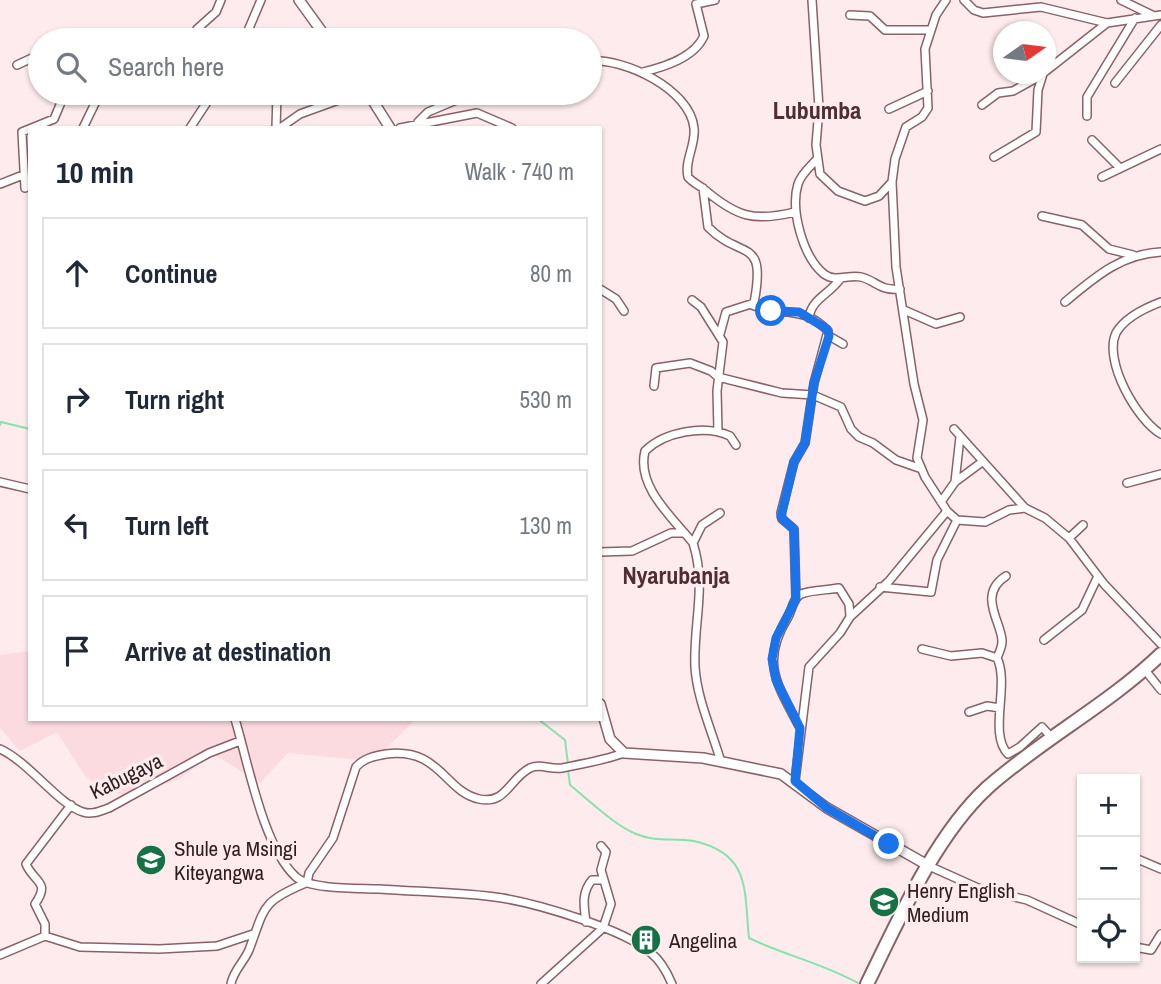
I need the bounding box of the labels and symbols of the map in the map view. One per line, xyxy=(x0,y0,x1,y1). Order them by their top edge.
north arrow xyxy=(993,21,1056,84)
district label: Lubumba xyxy=(773,94,861,126)
route start xyxy=(755,295,786,326)
district label: Nyarubanja xyxy=(622,559,730,591)
street label: Kabugaya xyxy=(85,746,168,806)
route end xyxy=(873,828,904,859)
place label: Shule ya Msingi Kiteyangwa xyxy=(174,834,297,887)
school or university icon: Shule ya Msingi Kiteyangwa xyxy=(134,843,168,877)
place label: Henry English Medium xyxy=(907,876,1015,929)
school or university icon: Henry English Medium xyxy=(867,885,901,919)
building icon: Angelina xyxy=(629,923,663,957)
place label: Angelina xyxy=(668,926,737,955)

